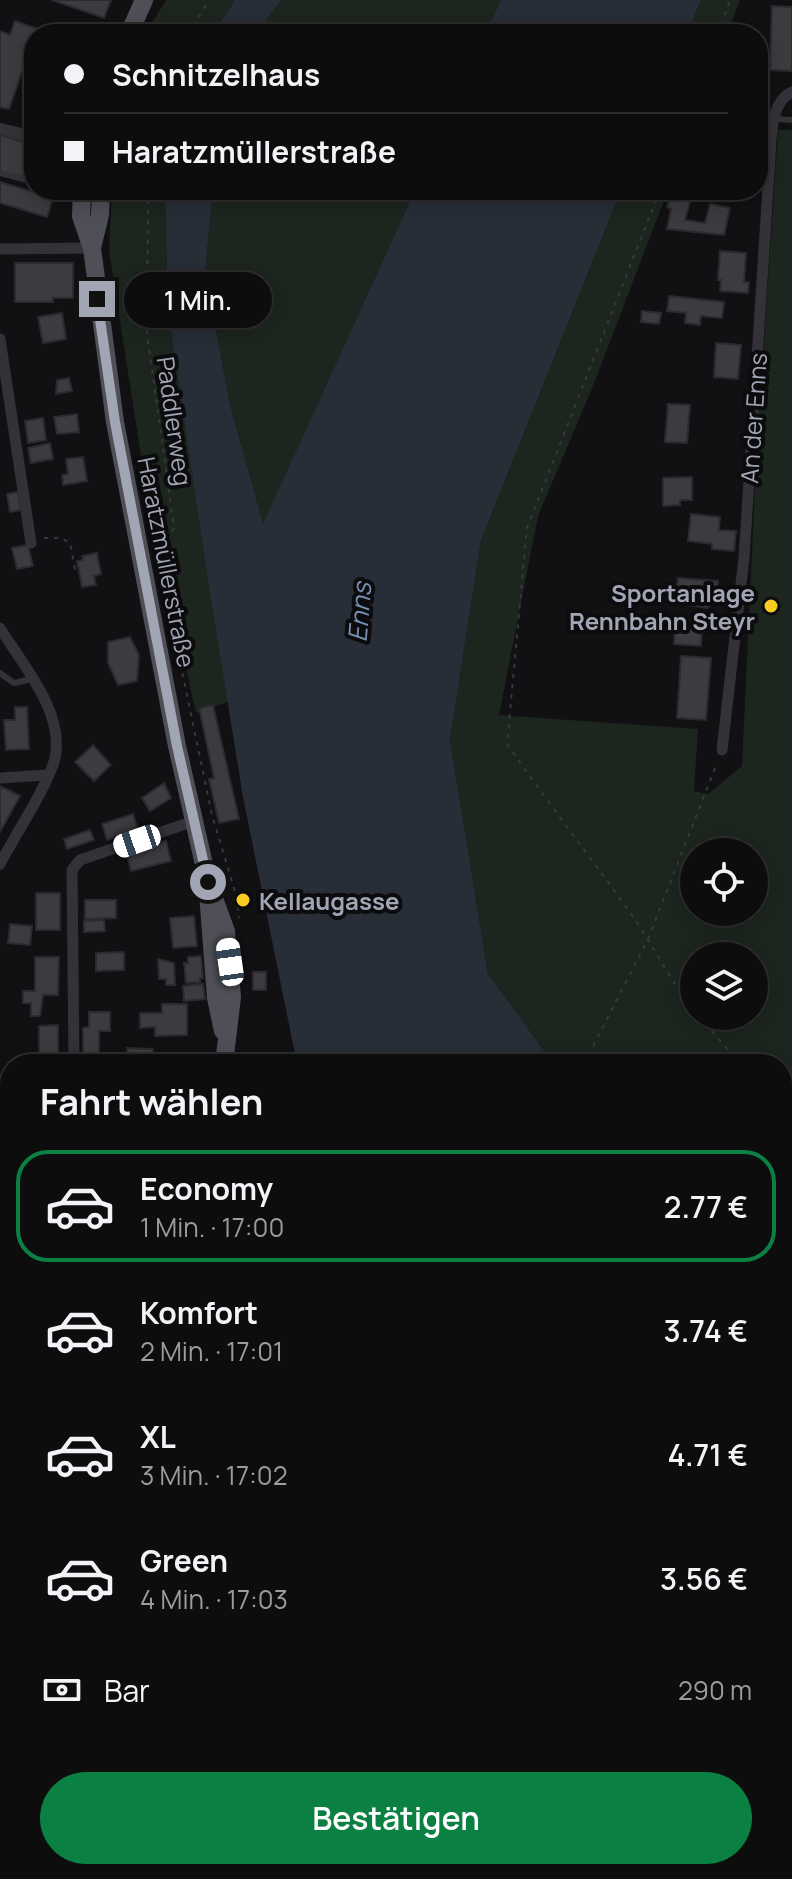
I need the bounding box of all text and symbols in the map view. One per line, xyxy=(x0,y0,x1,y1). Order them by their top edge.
text: Schnitzelhaus xyxy=(112,54,320,95)
text: Haratzmüllerstraße xyxy=(112,131,396,172)
callout: 1 Min. xyxy=(125,271,273,327)
route end xyxy=(79,281,115,317)
text: 1 Min. xyxy=(164,282,232,318)
street label: An der Enns xyxy=(732,352,774,484)
street label: Paddlerweg xyxy=(150,354,200,488)
street label: Haratzmüllerstraße xyxy=(130,454,204,670)
place label: Sportanlage Rennbahn Steyr xyxy=(569,576,755,637)
water label: Enns xyxy=(338,579,380,643)
marker: Sportanlage Rennbahn Steyr xyxy=(762,597,780,615)
car xyxy=(110,822,164,860)
map controls xyxy=(680,838,768,1030)
button: locate xyxy=(680,838,768,926)
route start xyxy=(190,864,226,900)
place label: Kellaugasse xyxy=(259,884,399,917)
marker: Kellaugasse xyxy=(234,891,252,909)
car xyxy=(215,937,245,987)
button: layers xyxy=(680,942,768,1030)
text: Fahrt wählen xyxy=(40,1077,263,1126)
text: Economy xyxy=(140,1168,273,1209)
icon: car xyxy=(44,1170,116,1242)
text: 2.77 € xyxy=(664,1186,748,1227)
text: 1 Min. · 17:00 xyxy=(140,1209,284,1245)
text: Komfort xyxy=(140,1292,258,1333)
icon: car xyxy=(44,1294,116,1366)
text: 3.74 € xyxy=(664,1310,748,1351)
text: 2 Min. · 17:01 xyxy=(140,1333,283,1369)
text: XL xyxy=(140,1416,176,1457)
icon: car xyxy=(44,1418,116,1490)
text: 4.71 € xyxy=(667,1434,748,1475)
text: 3 Min. · 17:02 xyxy=(140,1457,287,1493)
text: Green xyxy=(140,1540,228,1581)
icon: car xyxy=(44,1542,116,1614)
text: 3.56 € xyxy=(660,1558,748,1599)
text: 4 Min. · 17:03 xyxy=(140,1581,288,1617)
icon: cash xyxy=(40,1668,84,1712)
text: Bar xyxy=(104,1670,150,1711)
text: 290 m xyxy=(678,1672,752,1708)
button: Bestätigen xyxy=(40,1772,752,1864)

